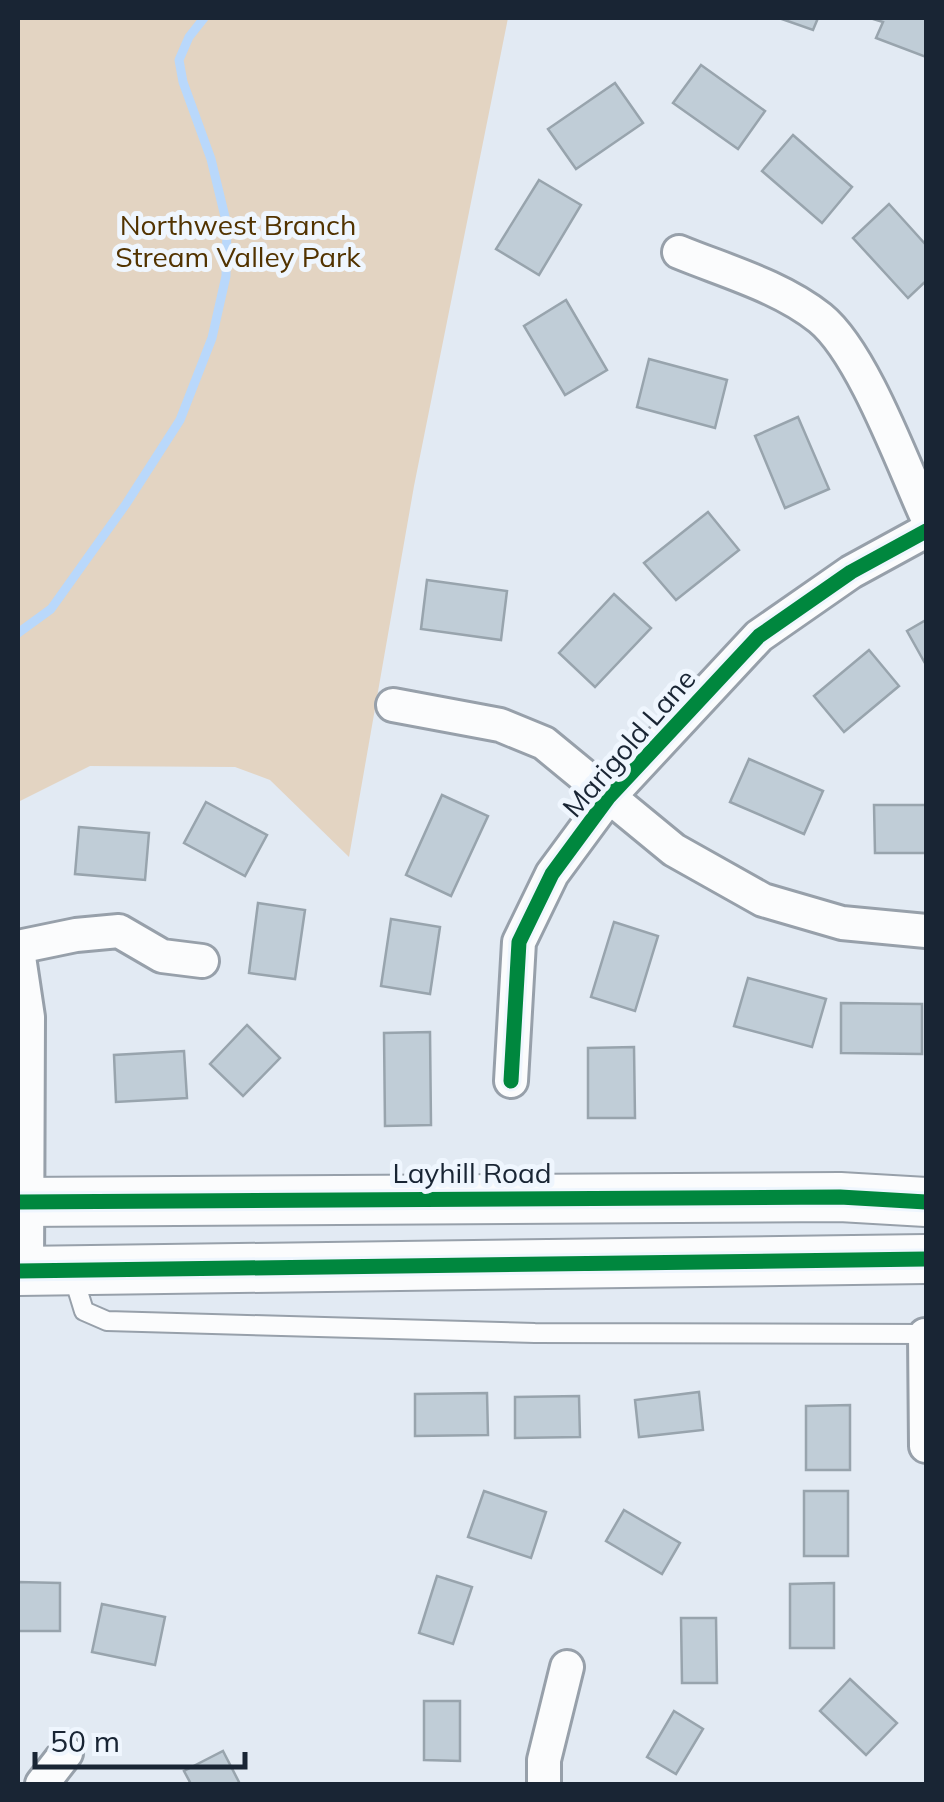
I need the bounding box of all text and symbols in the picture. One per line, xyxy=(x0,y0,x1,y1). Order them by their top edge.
park label: Northwest Branch Stream Valley Park xyxy=(115,207,361,274)
street label: Marigold Lane xyxy=(555,661,703,824)
street label: Layhill Road xyxy=(392,1155,552,1190)
scale bar xyxy=(35,1707,245,1769)
text: 50 m xyxy=(50,1722,120,1760)

